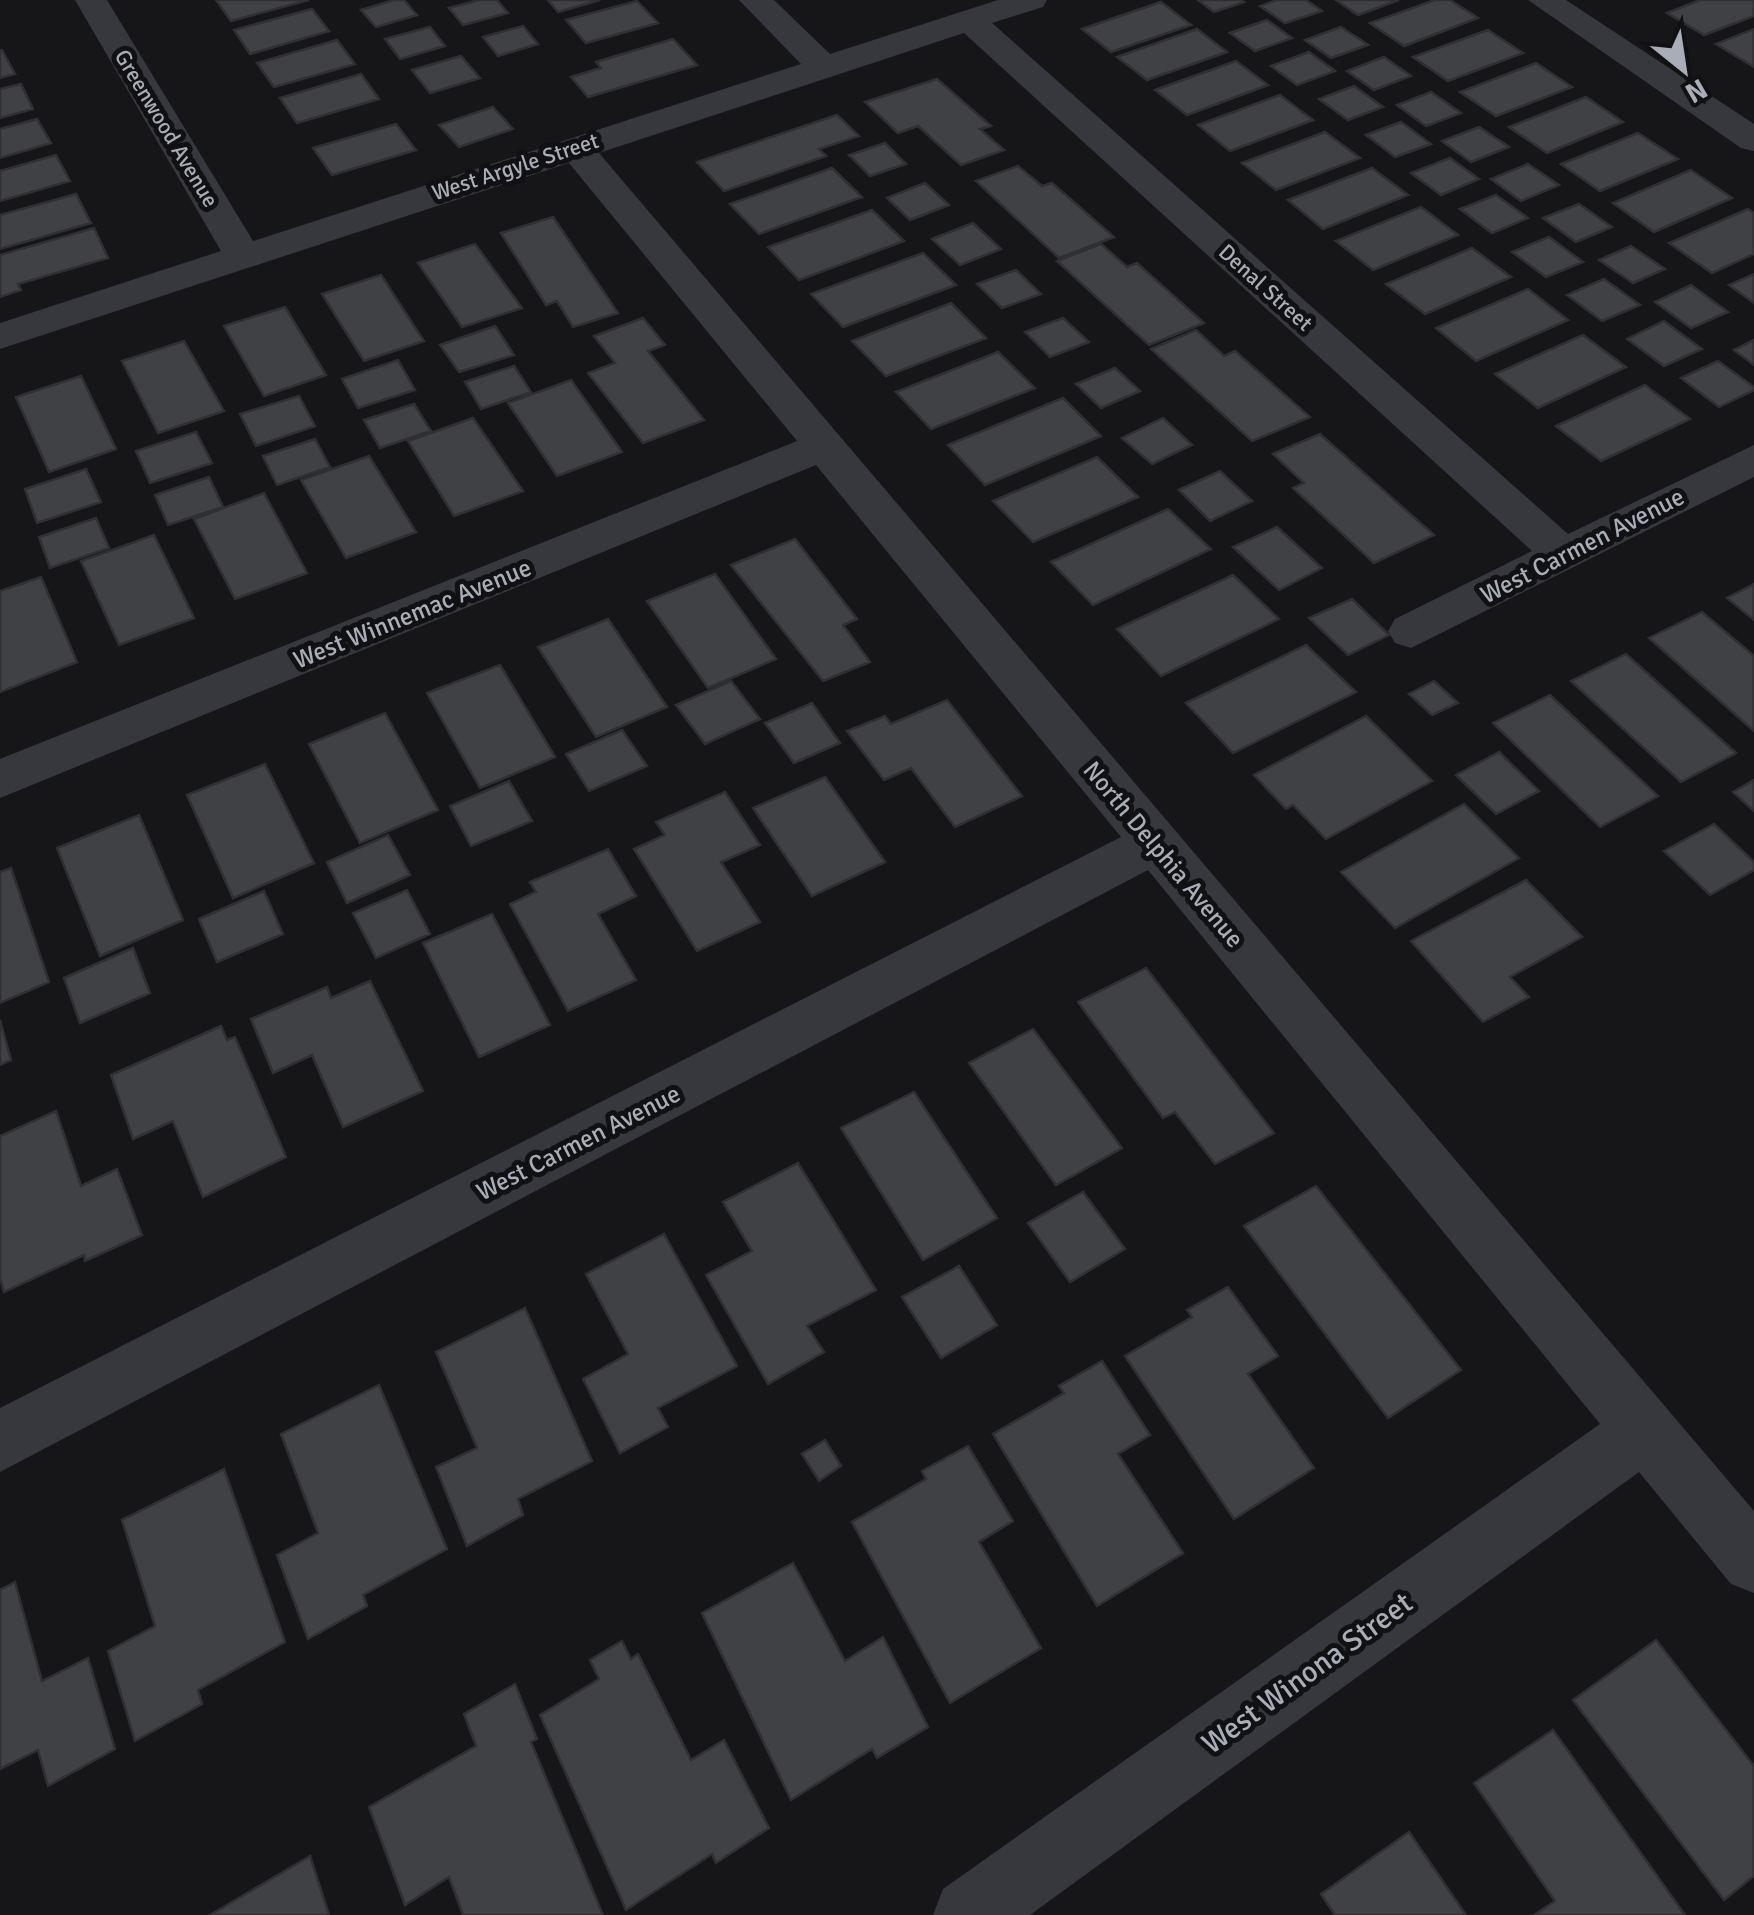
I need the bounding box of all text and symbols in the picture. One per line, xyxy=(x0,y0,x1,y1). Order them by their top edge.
north arrow xyxy=(1634,20,1734,120)
street label: Greenwood Avenue xyxy=(109,44,224,212)
text: N xyxy=(1679,71,1713,110)
street label: West Argyle Street xyxy=(428,127,602,206)
street label: Denal Street xyxy=(1213,238,1318,337)
street label: West Carmen Avenue xyxy=(1475,481,1689,610)
street label: West Winnemac Avenue xyxy=(289,552,536,675)
street label: North Delphia Avenue xyxy=(1077,755,1251,954)
street label: West Carmen Avenue xyxy=(471,1078,685,1207)
street label: West Winona Street xyxy=(1195,1585,1420,1762)

